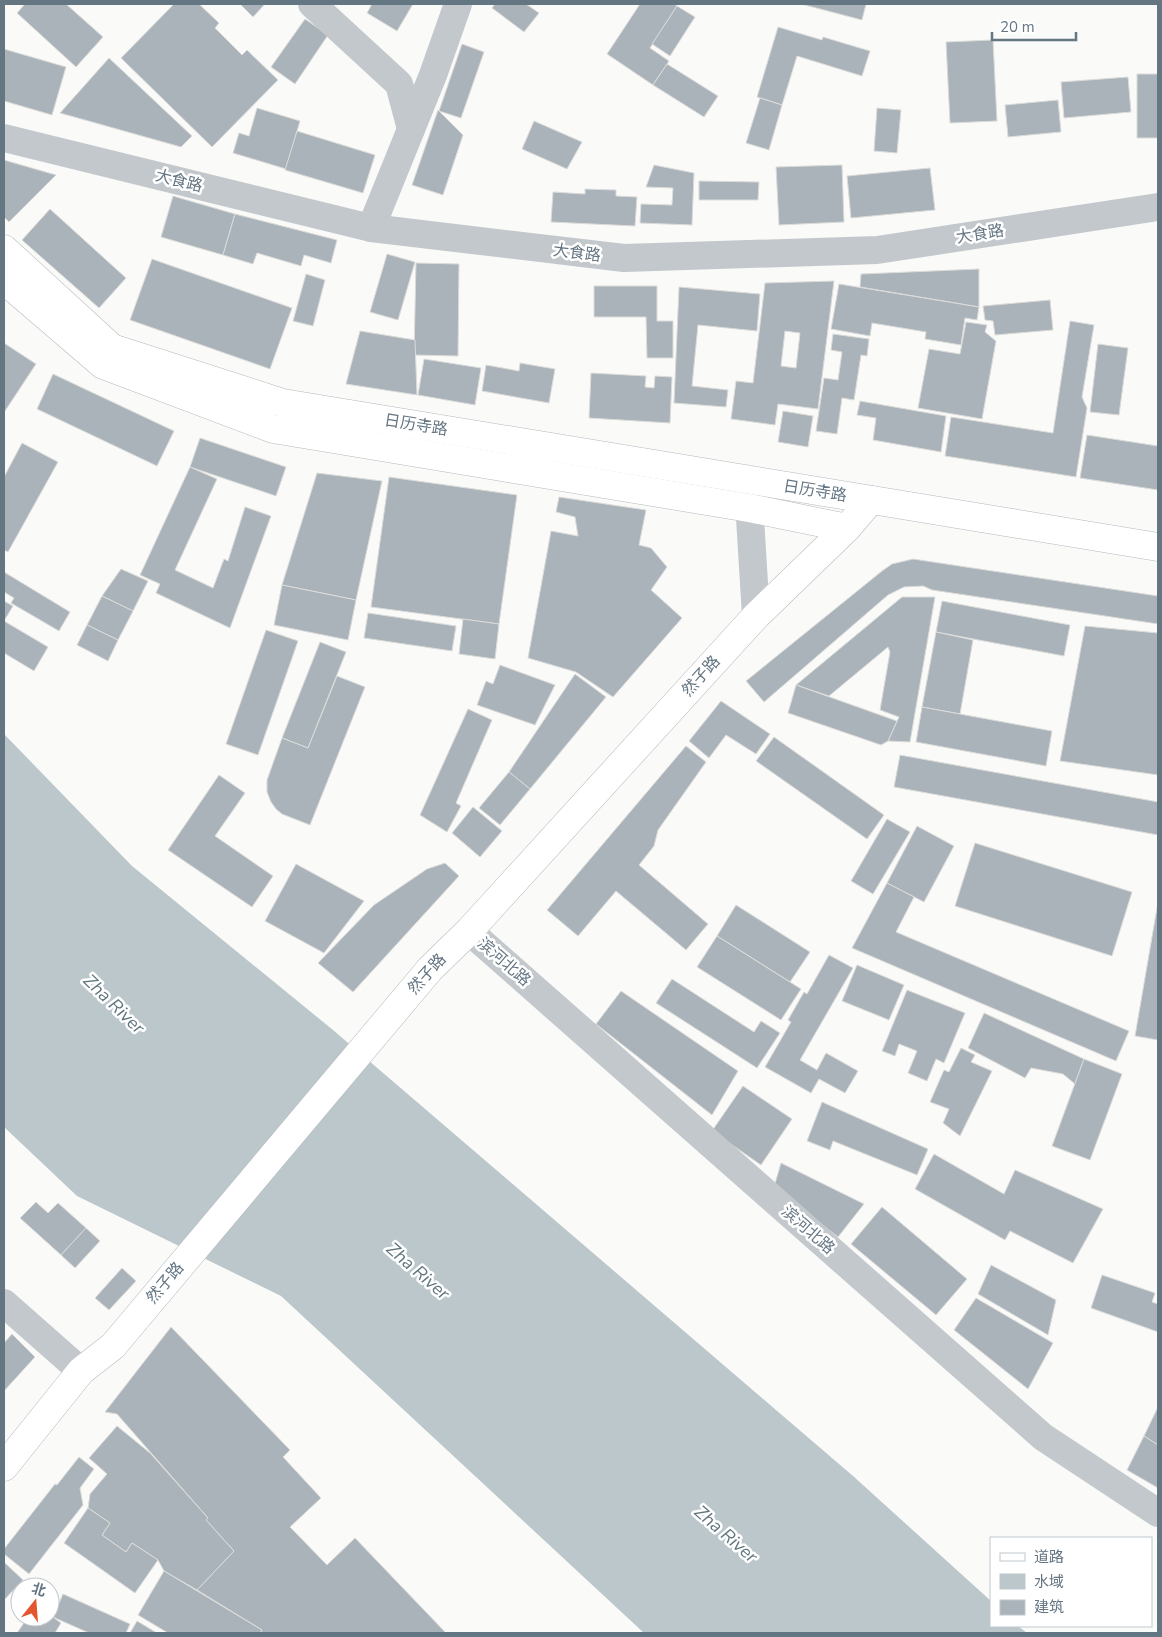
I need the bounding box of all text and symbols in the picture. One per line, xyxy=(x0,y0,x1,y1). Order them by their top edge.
scale bar xyxy=(992,10,1076,42)
text: 20 m xyxy=(1000,17,1035,37)
street label: 大食路 xyxy=(153,165,205,197)
street label: 大食路 xyxy=(955,219,1005,249)
street label: 大食路 xyxy=(552,239,602,267)
street label: 日历寺路 xyxy=(383,409,449,441)
street label: 日历寺路 xyxy=(782,475,848,507)
street label: 然子路 xyxy=(677,651,725,701)
street label: 滨河北路 xyxy=(473,933,535,991)
street label: 然子路 xyxy=(403,949,451,999)
water label: Zha River xyxy=(78,969,150,1040)
street label: 滨河北路 xyxy=(777,1201,839,1259)
water label: Zha River xyxy=(381,1237,455,1305)
street label: 然子路 xyxy=(141,1258,189,1308)
water label: Zha River xyxy=(689,1500,763,1568)
legend xyxy=(990,1537,1152,1627)
text: 道路 xyxy=(1034,1547,1064,1567)
text: 水域 xyxy=(1034,1572,1064,1592)
north arrow xyxy=(10,1577,60,1627)
text: 北 xyxy=(29,1579,48,1601)
text: 建筑 xyxy=(1034,1597,1064,1617)

